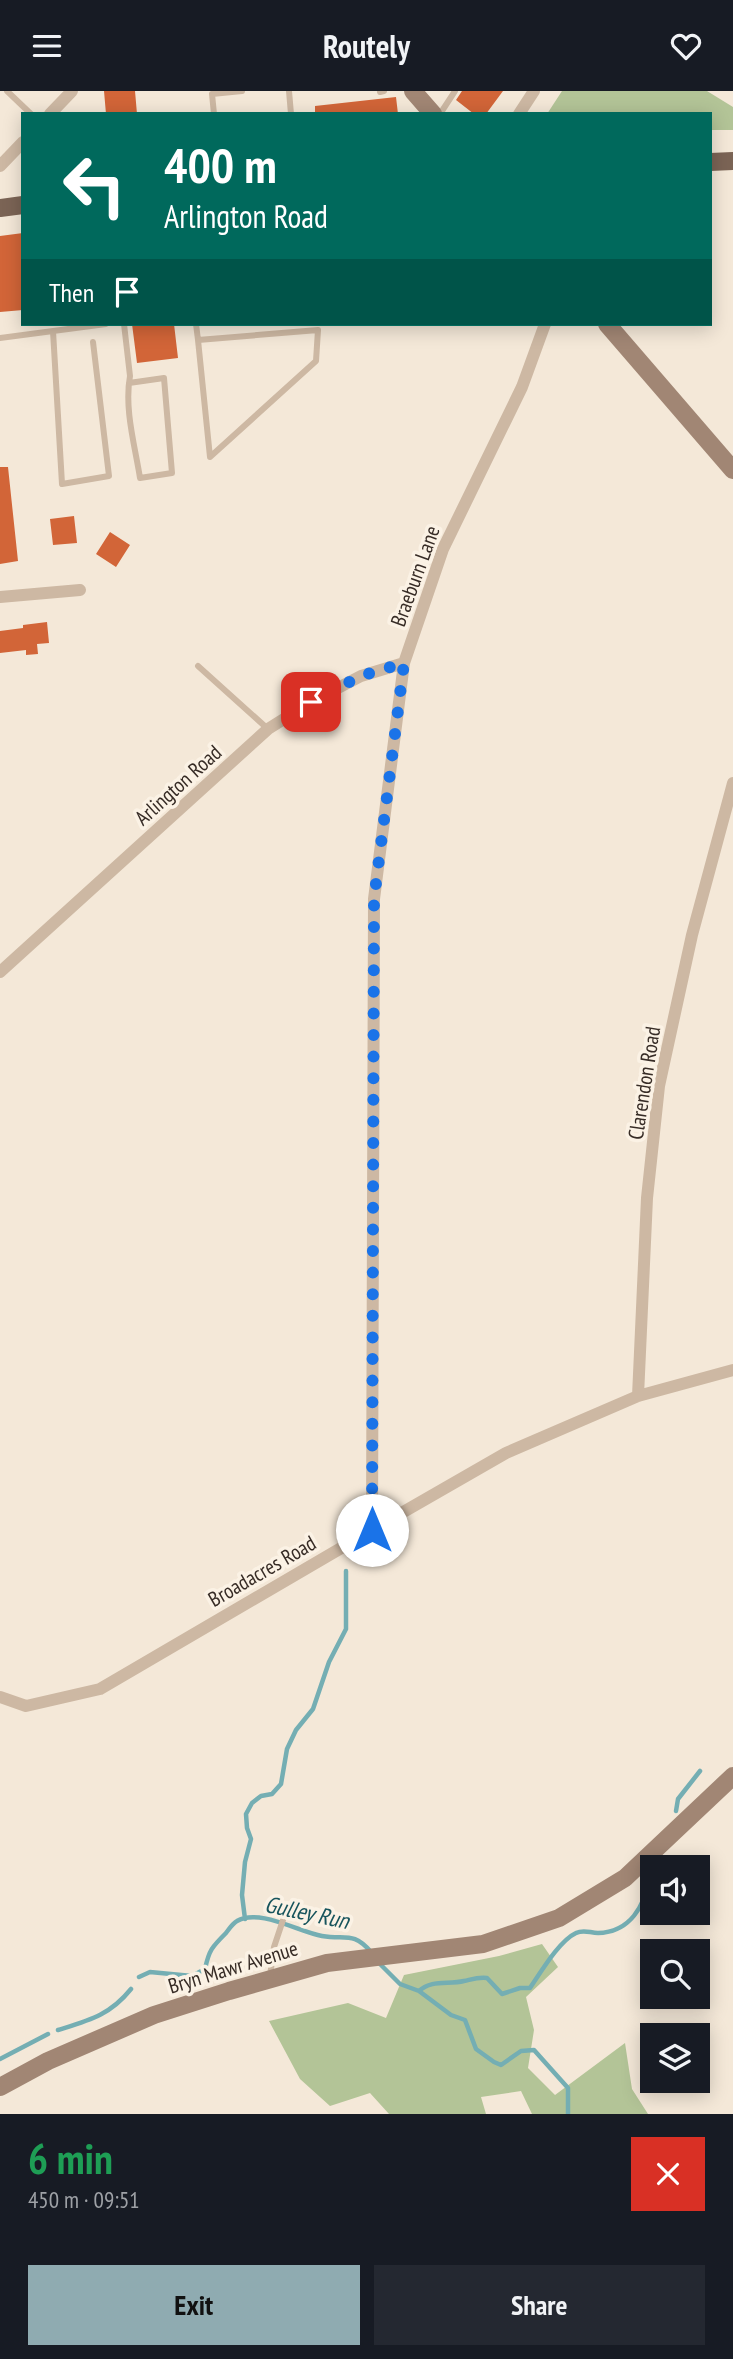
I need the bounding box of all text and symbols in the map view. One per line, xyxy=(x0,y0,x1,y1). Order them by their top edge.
text: Routely xyxy=(323,25,410,67)
icon: menu xyxy=(28,27,66,65)
icon: heart xyxy=(667,27,705,65)
text: 400 m xyxy=(164,133,277,197)
icon: left xyxy=(49,140,140,231)
text: Arlington Road xyxy=(164,195,328,237)
icon: arrive xyxy=(108,273,146,311)
text: Then xyxy=(49,276,94,309)
street label: Braeburn Lane xyxy=(384,522,446,630)
pin xyxy=(281,672,341,732)
icon: arrive xyxy=(292,683,330,721)
street label: Arlington Road xyxy=(129,739,227,831)
street label: Clarendon Road xyxy=(622,1024,666,1142)
position arrow xyxy=(335,1493,409,1567)
street label: Broadacres Road xyxy=(203,1529,321,1613)
map controls xyxy=(640,1855,710,2093)
button: sound xyxy=(640,1855,710,1925)
water label: Gulley Run xyxy=(262,1889,353,1935)
street label: Bryn Mawr Avenue xyxy=(165,1934,301,2000)
button: search xyxy=(640,1939,710,2009)
button: layers xyxy=(640,2023,710,2093)
text: 6 min xyxy=(28,2131,113,2186)
button: close xyxy=(631,2137,705,2211)
text: 450 m · 09:51 xyxy=(28,2185,140,2214)
button: Exit xyxy=(28,2265,360,2345)
button: Share xyxy=(374,2265,705,2345)

